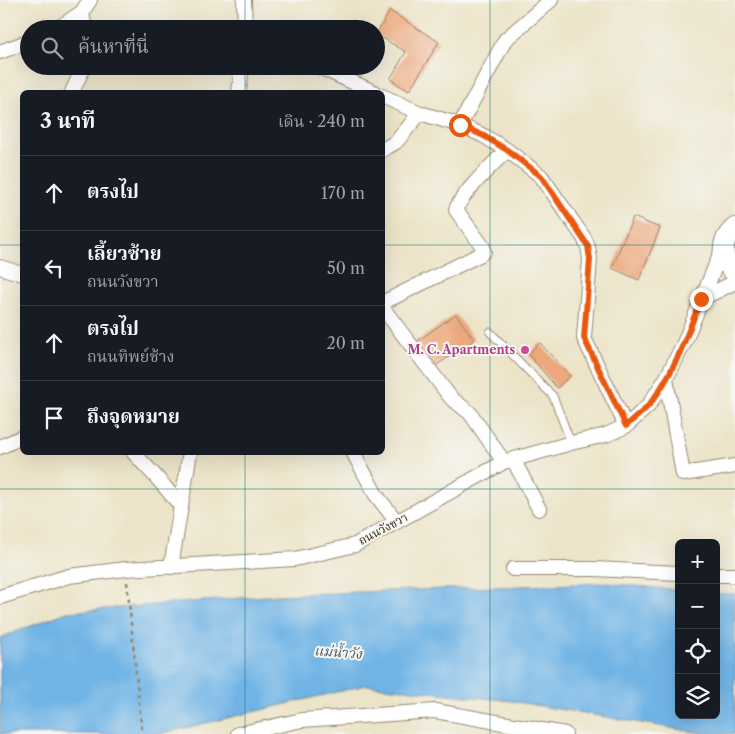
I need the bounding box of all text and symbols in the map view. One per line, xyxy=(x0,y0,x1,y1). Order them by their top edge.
search box xyxy=(20,20,385,75)
icon: search xyxy=(38,34,66,62)
text: ค้นหาที่นี่ xyxy=(78,35,149,58)
text: 3 นาที xyxy=(40,108,96,133)
text: เดิน · 240 m xyxy=(278,111,365,131)
route start xyxy=(449,114,472,137)
icon: ahead xyxy=(40,179,68,207)
text: ตรงไป xyxy=(87,180,139,203)
text: 170 m xyxy=(321,183,365,203)
text: เลี้ยวซ้าย xyxy=(87,242,161,265)
icon: left xyxy=(40,254,68,282)
text: 50 m xyxy=(327,258,365,278)
text: ถนนวังขวา xyxy=(87,271,159,291)
route end xyxy=(690,288,713,311)
text: ตรงไป xyxy=(87,317,139,340)
icon: ahead xyxy=(40,329,68,357)
text: 20 m xyxy=(326,333,365,353)
place label: M. C. Apartments xyxy=(408,342,515,357)
marker: M. C. Apartments xyxy=(519,344,531,356)
text: ถนนทิพย์ช้าง xyxy=(87,346,175,366)
icon: arrive xyxy=(40,404,68,432)
text: ถึงจุดหมาย xyxy=(87,405,180,428)
street label: ถนนวังขวา xyxy=(355,509,410,548)
map controls xyxy=(675,539,720,719)
button: + xyxy=(675,539,720,584)
button: − xyxy=(675,584,720,629)
button: locate xyxy=(675,629,720,674)
water label: แม่น้ำวัง xyxy=(313,640,364,663)
button: layers xyxy=(675,674,720,719)

